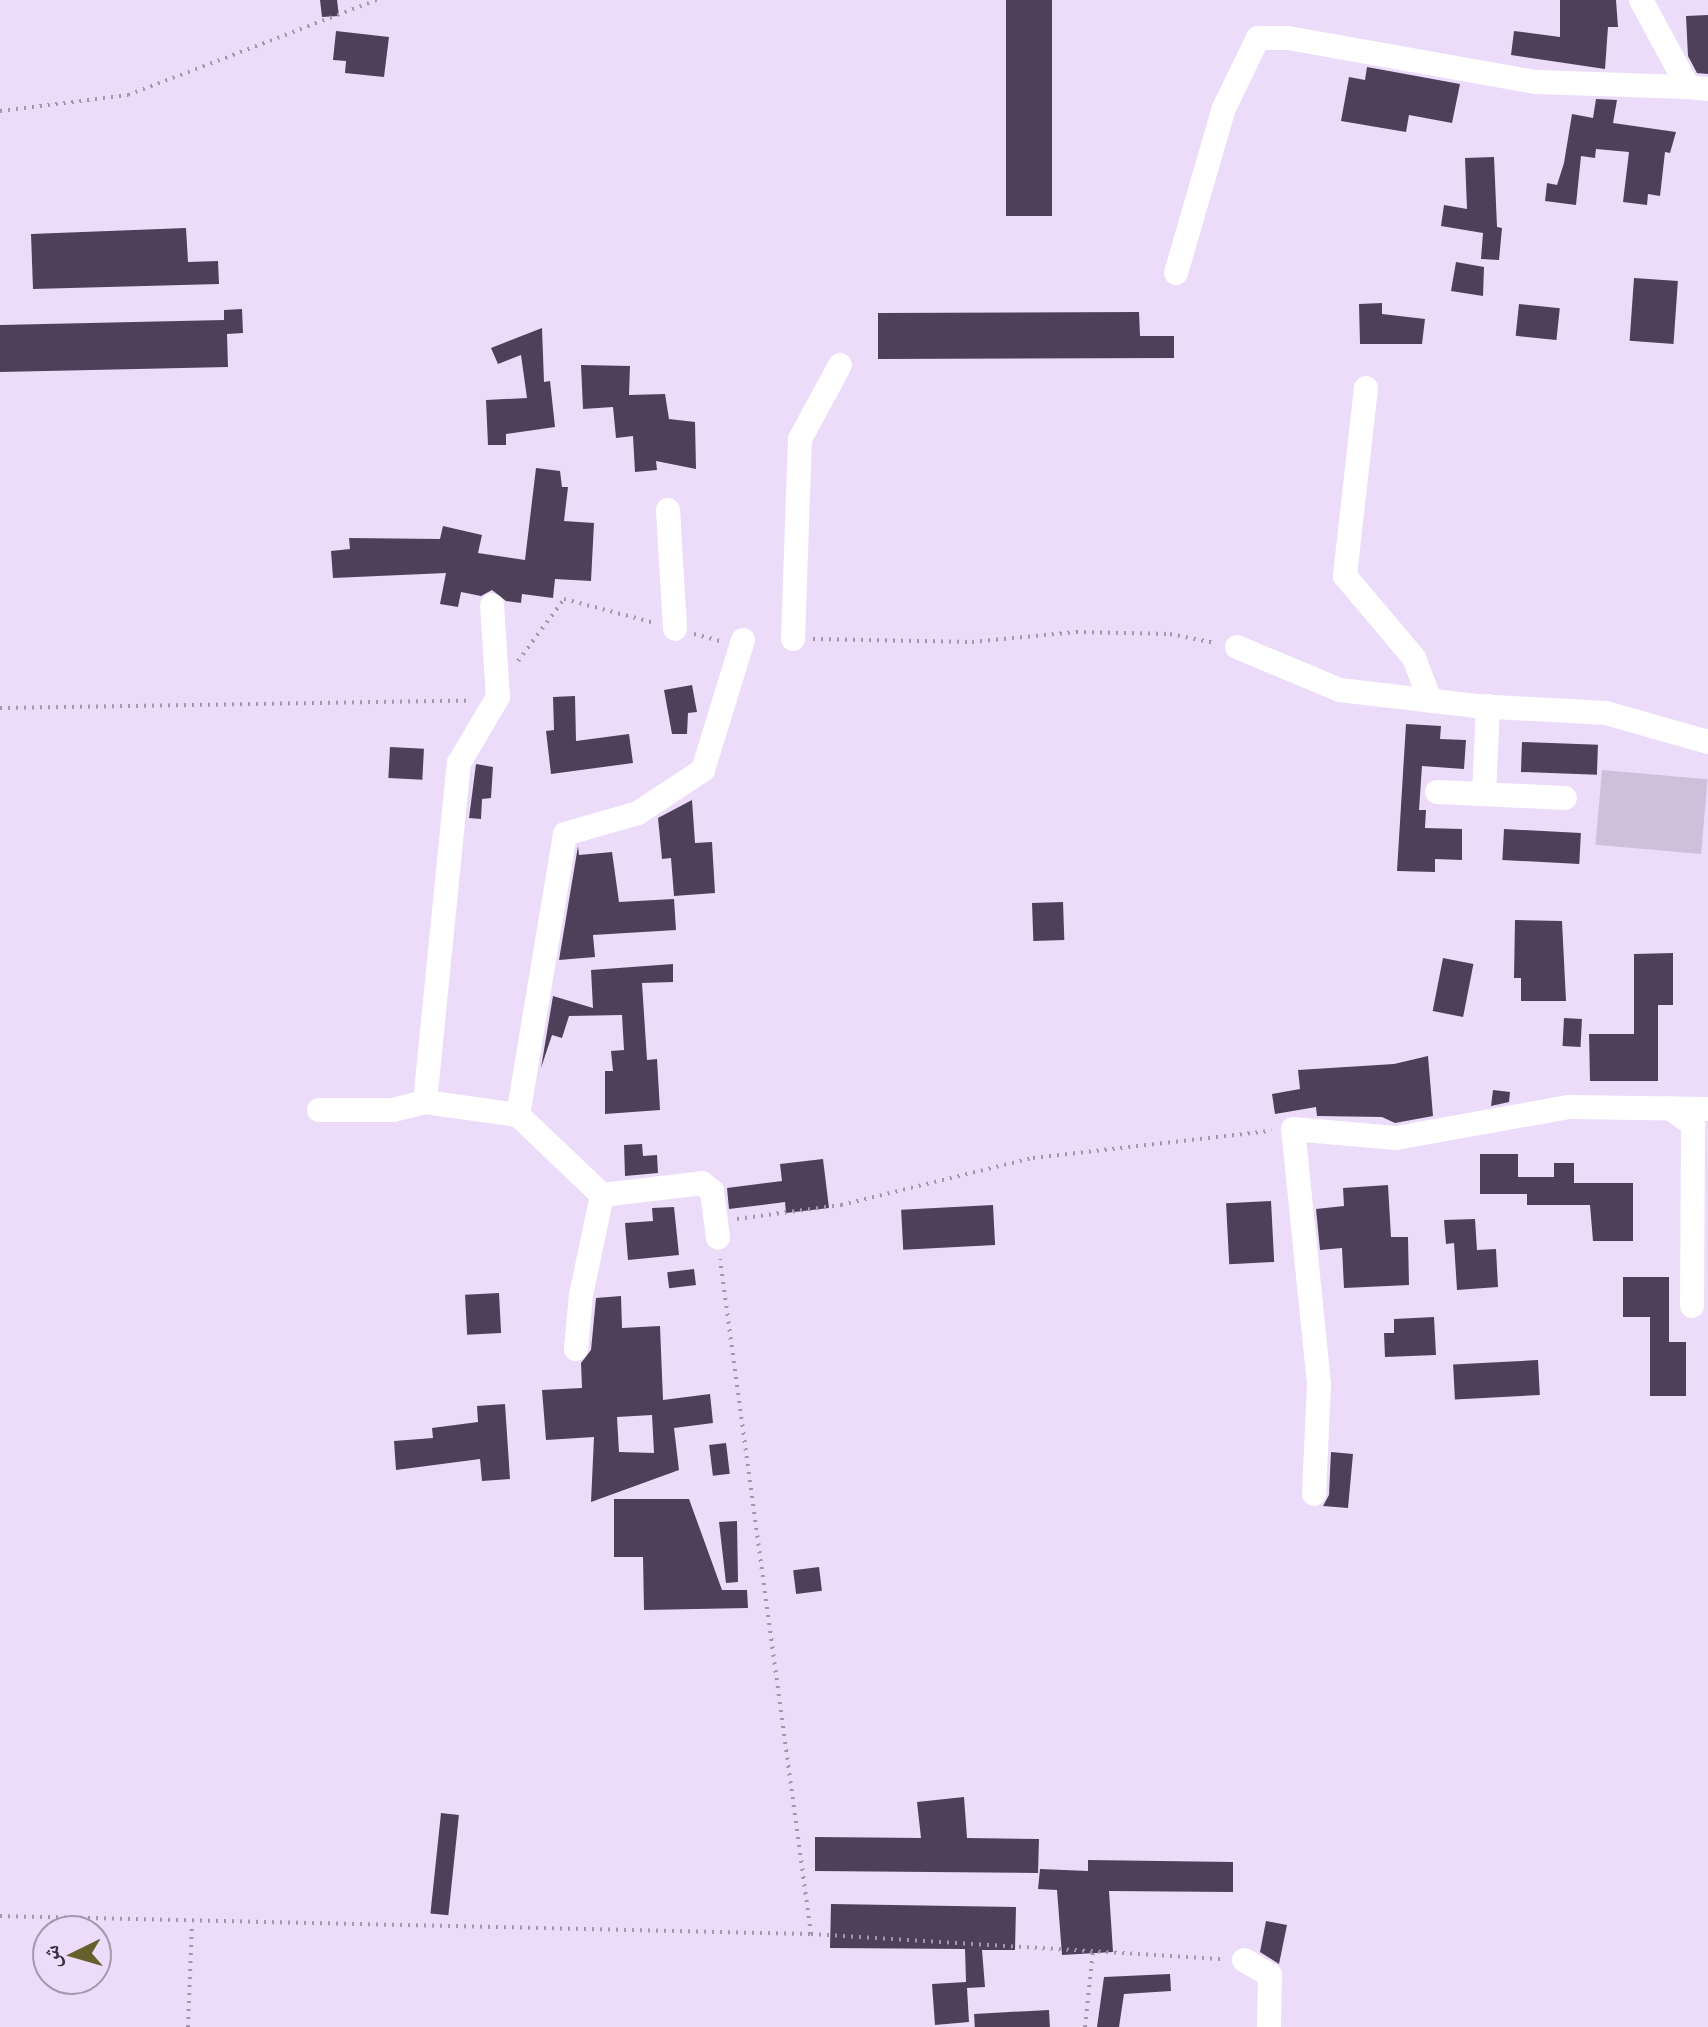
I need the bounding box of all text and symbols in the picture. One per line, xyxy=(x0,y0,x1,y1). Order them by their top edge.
north arrow xyxy=(32,1915,112,1995)
text: ش xyxy=(36,1944,64,1970)

